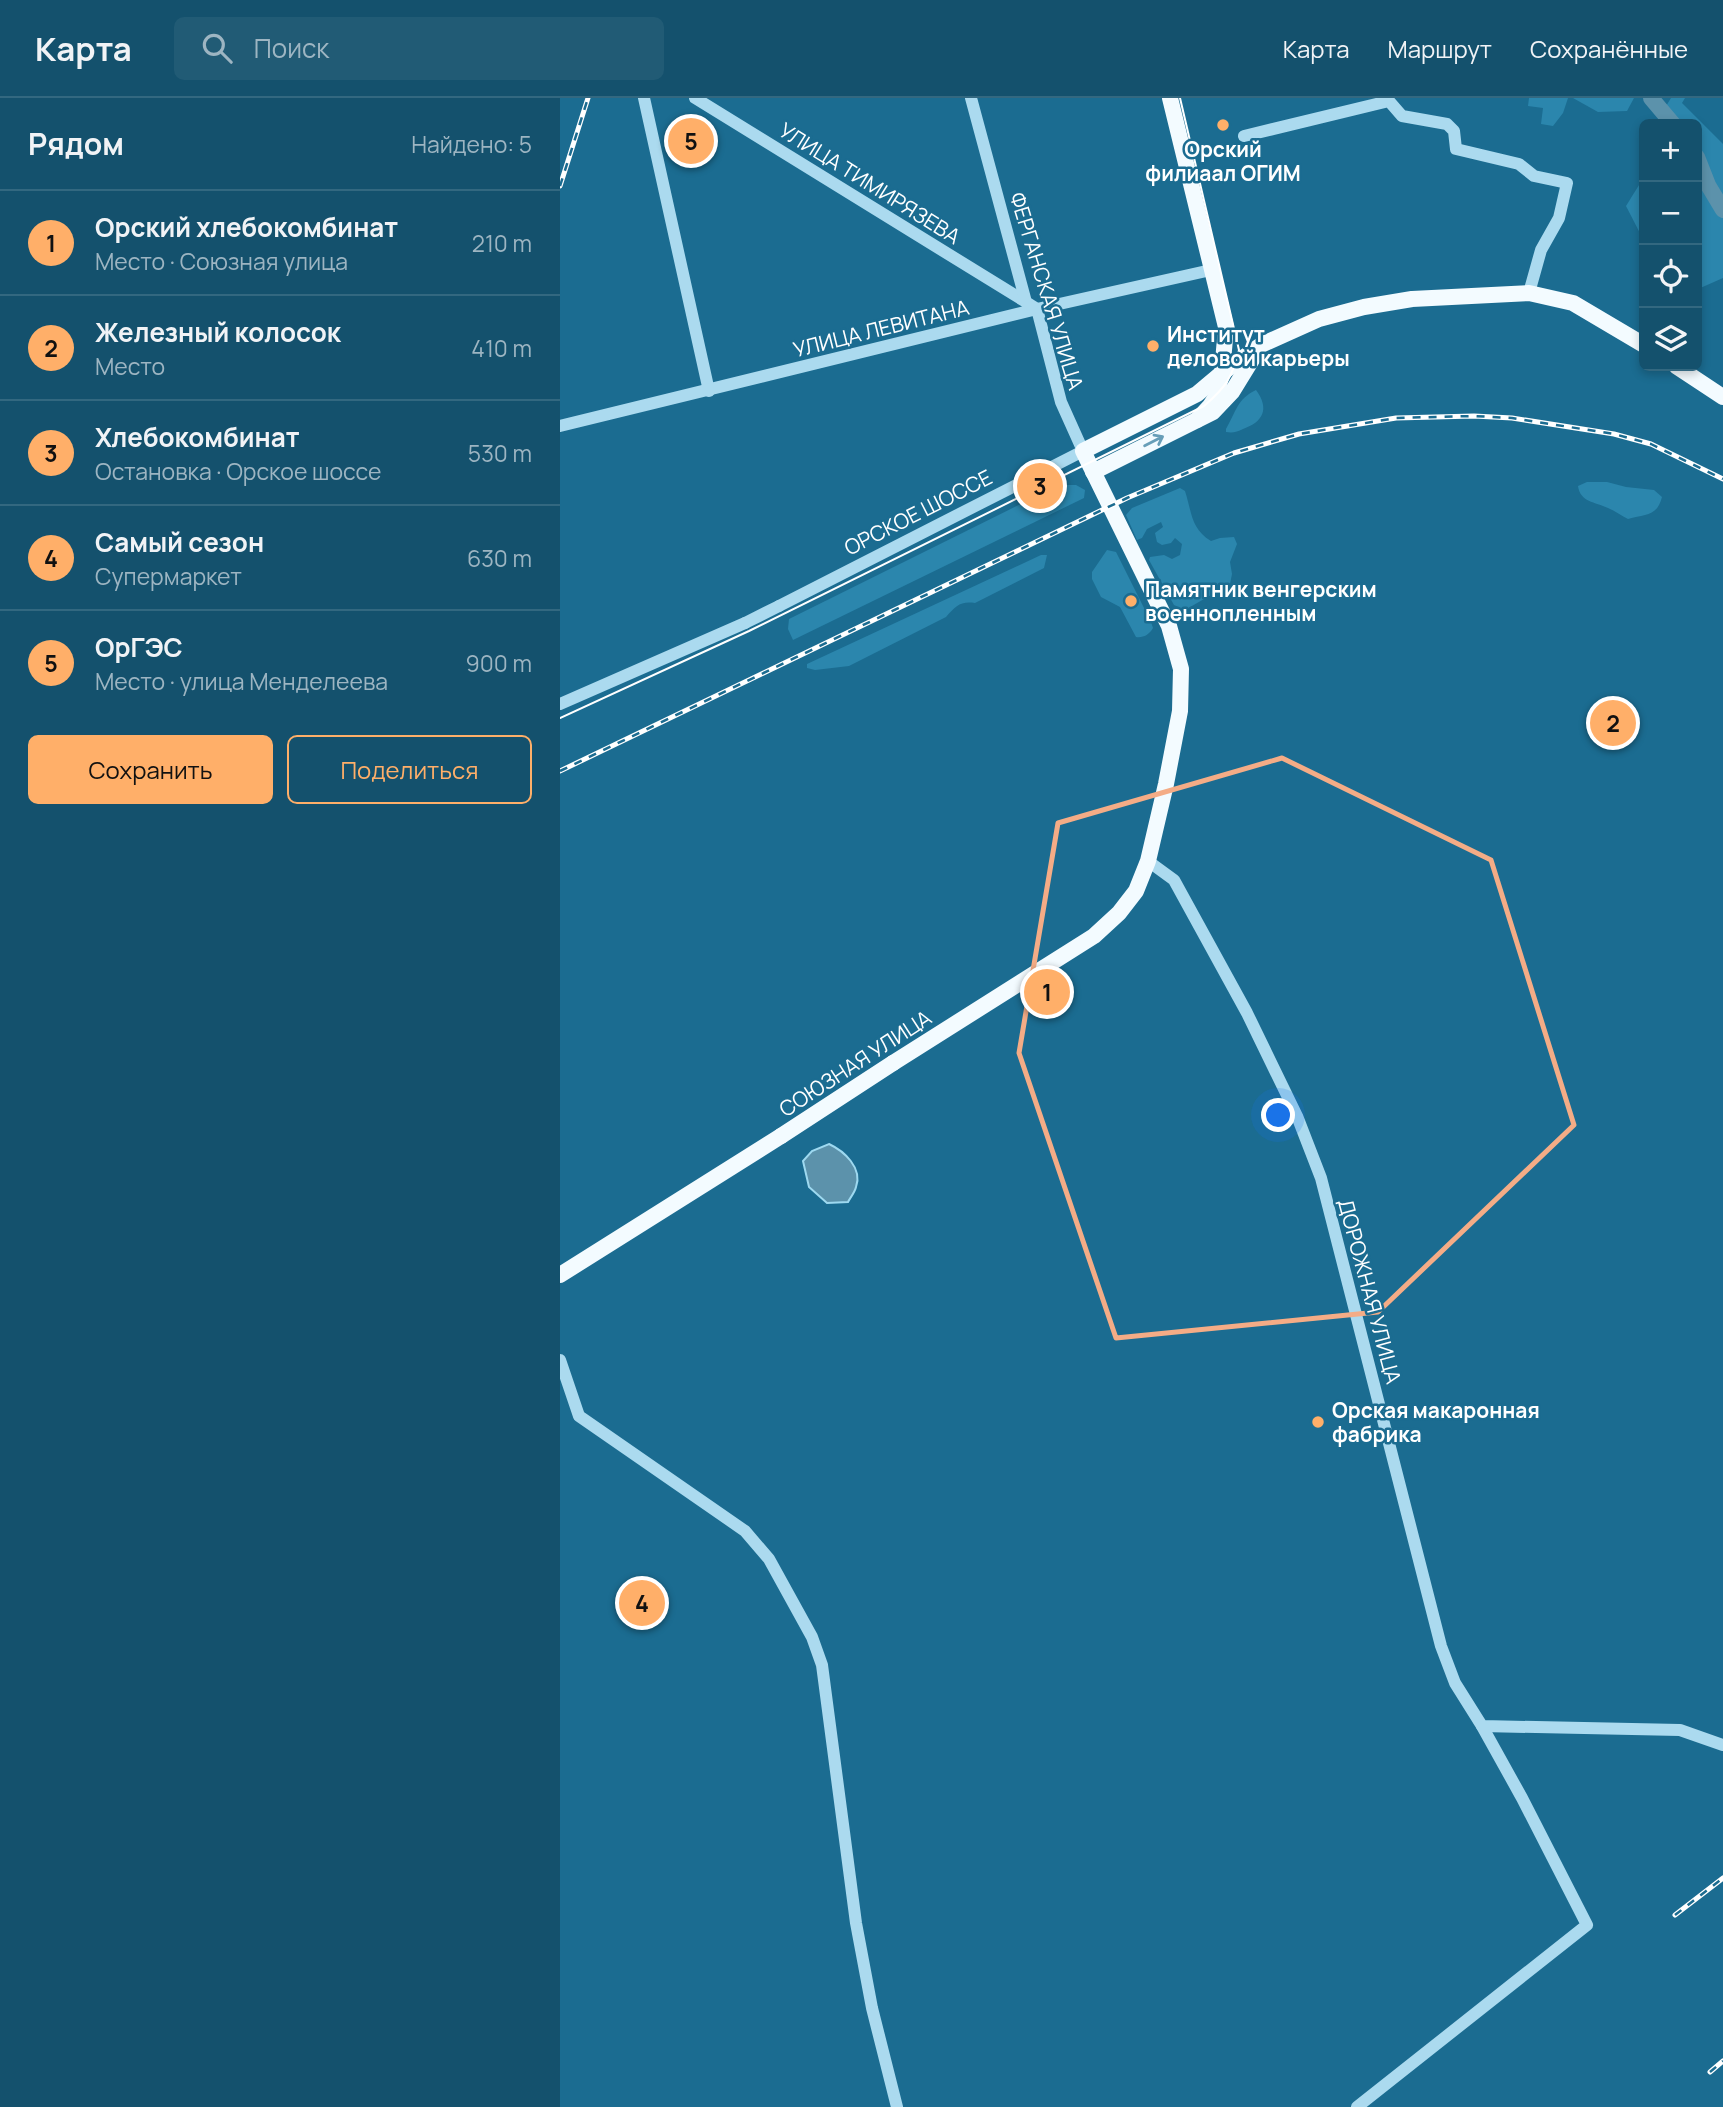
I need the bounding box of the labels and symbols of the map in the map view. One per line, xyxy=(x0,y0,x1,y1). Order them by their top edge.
pin: 5 xyxy=(668,115,714,167)
street label: УЛИЦА ТИМИРЯЗЕВА xyxy=(774,116,966,250)
marker: Орский филиаал ОГИМ xyxy=(1215,117,1231,133)
place label: Орский филиаал ОГИМ xyxy=(1145,135,1301,187)
street label: ФЕРГАНСКАЯ УЛИЦА xyxy=(1004,189,1090,393)
street label: УЛИЦА ЛЕВИТАНА xyxy=(790,293,972,363)
place label: Институт деловой карьеры xyxy=(1167,320,1350,372)
marker: Институт деловой карьеры xyxy=(1145,338,1161,354)
one-way arrow xyxy=(1143,434,1164,448)
pin: 3 xyxy=(1017,460,1063,512)
street label: ОРСКОЕ ШОССЕ xyxy=(839,463,997,561)
place label: Памятник венгерским военнопленным xyxy=(1145,575,1377,627)
marker: Памятник венгерским военнопленным xyxy=(1123,593,1139,609)
pin: 2 xyxy=(1590,697,1636,749)
pin: 1 xyxy=(1024,966,1070,1018)
street label: СОЮЗНАЯ УЛИЦА xyxy=(773,1003,937,1123)
your location xyxy=(1261,1098,1295,1132)
street label: ДОРОЖНАЯ УЛИЦА xyxy=(1332,1195,1408,1387)
place label: Орская макаронная фабрика xyxy=(1332,1396,1540,1448)
marker: Орская макаронная фабрика xyxy=(1310,1414,1326,1430)
pin: 4 xyxy=(619,1577,665,1629)

